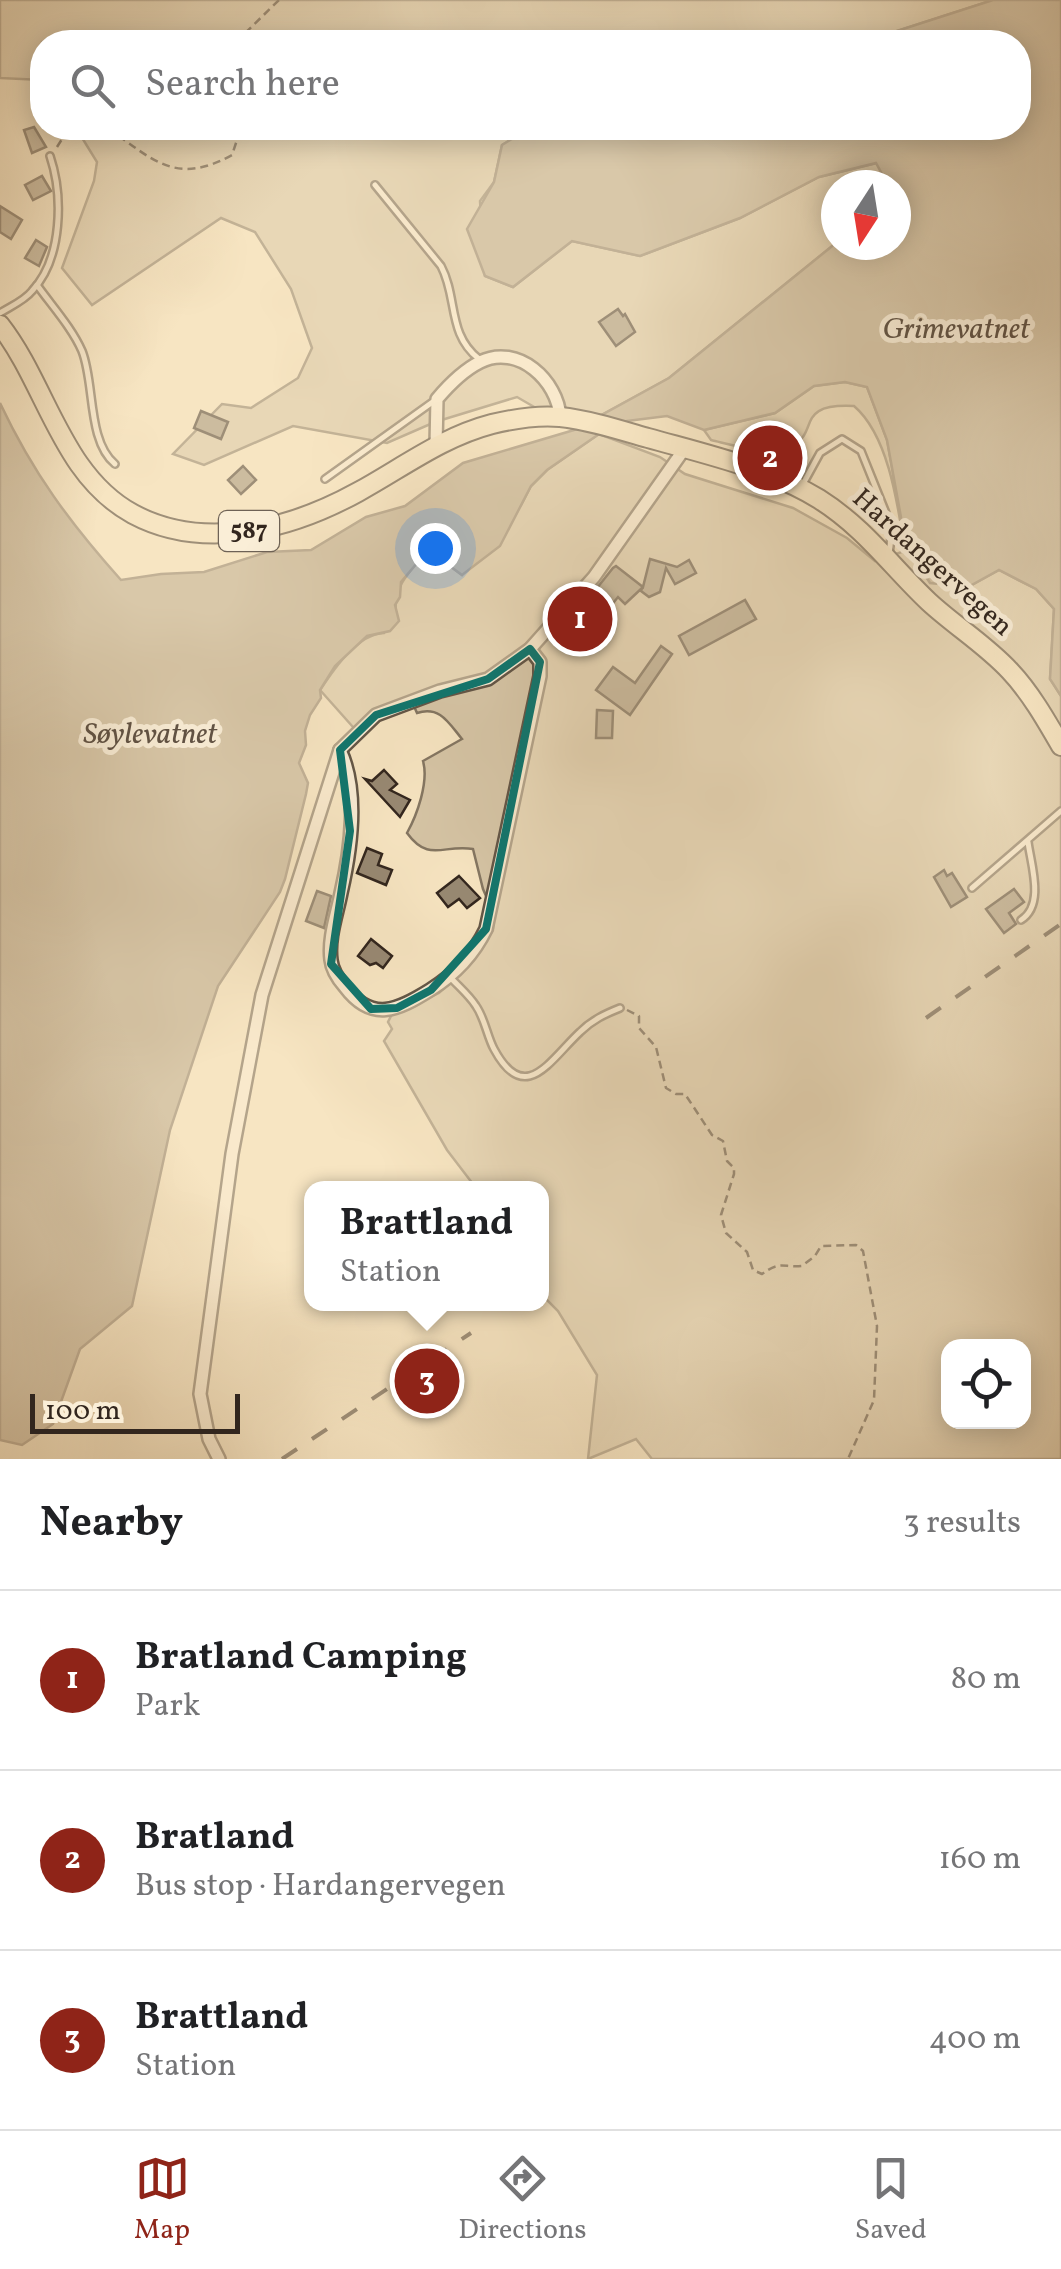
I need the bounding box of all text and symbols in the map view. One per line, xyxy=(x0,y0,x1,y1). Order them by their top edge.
search box xyxy=(30,30,1031,140)
icon: search xyxy=(65,58,120,113)
text: Search here xyxy=(145,59,340,112)
north arrow xyxy=(821,170,911,260)
water label: Grimevatnet xyxy=(882,309,1031,351)
pin: 2 xyxy=(738,420,802,496)
street label: Hardangervegen xyxy=(843,480,1021,646)
road number: 587 xyxy=(219,511,279,551)
your location xyxy=(410,523,461,574)
pin: 1 xyxy=(548,582,612,656)
water label: Søylevatnet xyxy=(83,714,218,756)
popup xyxy=(304,1181,549,1311)
text: Brattland xyxy=(340,1198,513,1251)
text: Station xyxy=(340,1251,441,1295)
map controls xyxy=(941,1339,1031,1429)
button: locate xyxy=(941,1339,1031,1429)
pin: 3 xyxy=(394,1344,460,1418)
scale bar xyxy=(30,1389,240,1434)
text: 100 m xyxy=(45,1392,120,1431)
text: Nearby xyxy=(40,1495,183,1554)
text: 3 results xyxy=(903,1502,1021,1546)
text: Bratland Camping xyxy=(135,1632,467,1685)
text: 1 xyxy=(66,1658,79,1702)
text: 80 m xyxy=(951,1658,1021,1702)
text: Park xyxy=(135,1685,200,1729)
text: Bratland xyxy=(135,1812,294,1865)
text: 2 xyxy=(64,1838,81,1882)
text: 160 m xyxy=(938,1838,1021,1882)
text: Bus stop · Hardangervegen xyxy=(135,1865,506,1909)
text: Brattland xyxy=(135,1992,308,2045)
text: 3 xyxy=(64,2018,81,2062)
text: 400 m xyxy=(929,2018,1021,2062)
text: Station xyxy=(135,2045,236,2089)
tab: Map xyxy=(134,2151,190,2250)
tab: Directions xyxy=(458,2151,587,2250)
tab: Saved xyxy=(855,2151,927,2250)

